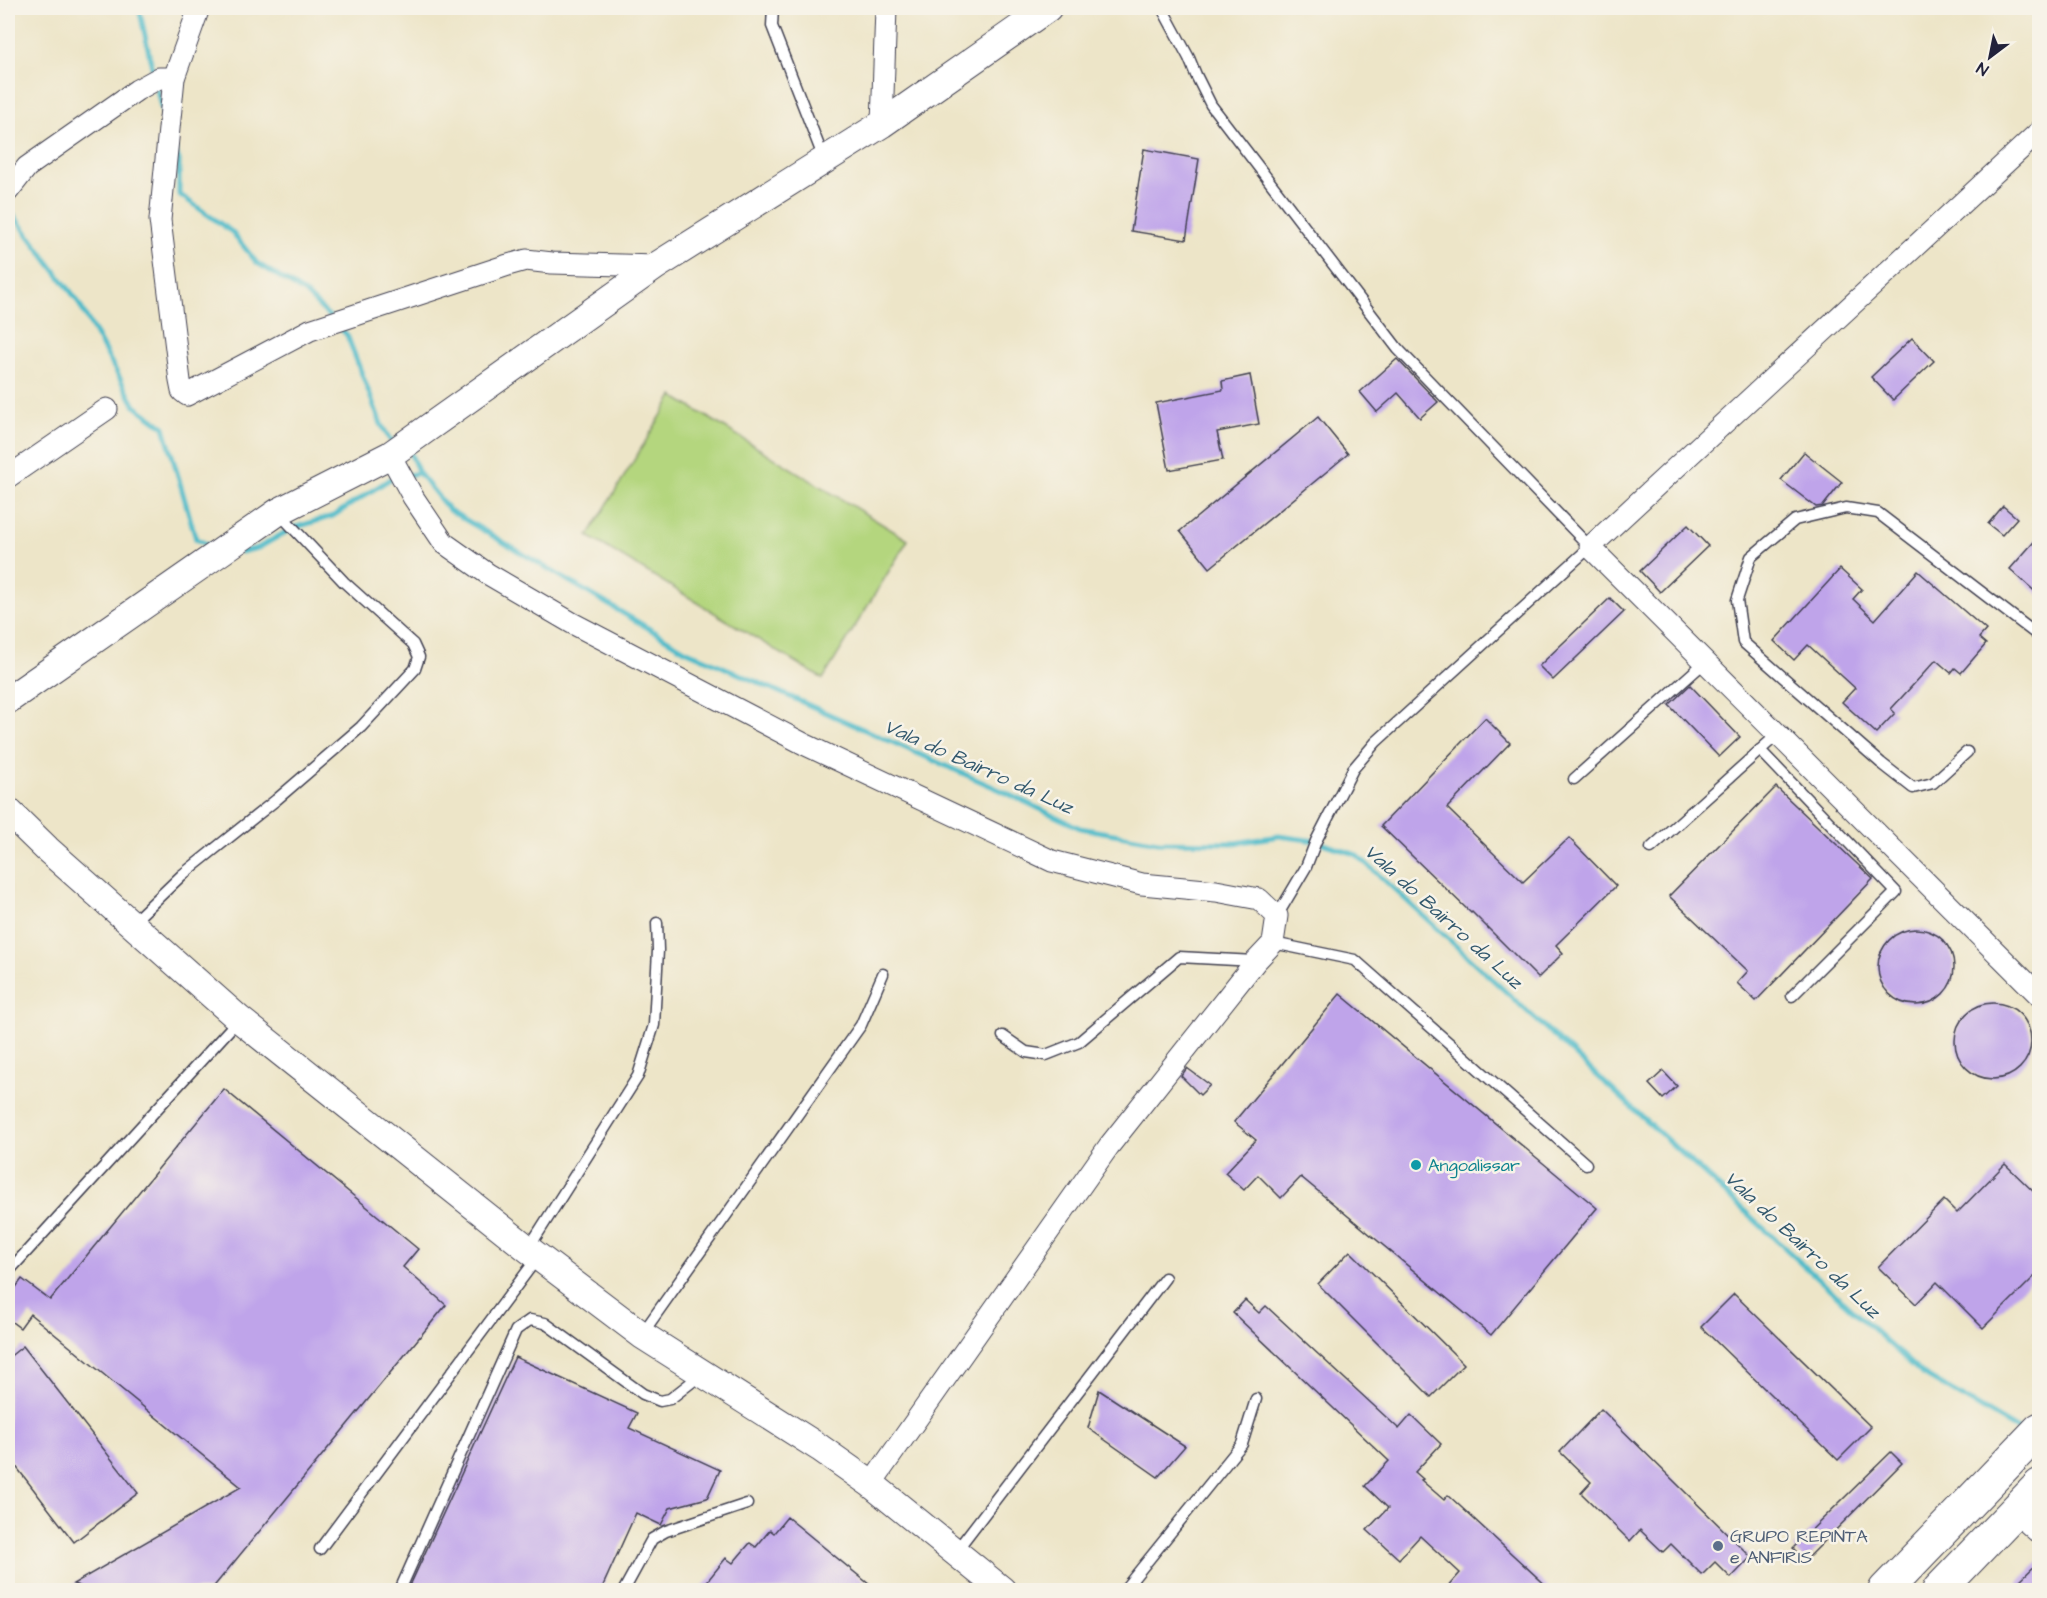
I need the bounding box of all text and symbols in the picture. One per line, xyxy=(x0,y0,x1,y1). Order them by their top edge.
north arrow xyxy=(1960,27,2020,87)
text: N xyxy=(1972,57,1993,81)
water label: Vala do Bairro da Luz xyxy=(879,713,1079,822)
water label: Vala do Bairro da Luz xyxy=(1358,838,1530,996)
place label: Angoalissar xyxy=(1428,1153,1520,1179)
marker: Angoalissar xyxy=(1409,1158,1423,1172)
water label: Vala do Bairro da Luz xyxy=(1718,1165,1888,1326)
place label: GRUPO REPINTA e ANFIRIS xyxy=(1730,1524,1868,1570)
marker: GRUPO REPINTA e ANFIRIS xyxy=(1711,1539,1725,1553)

